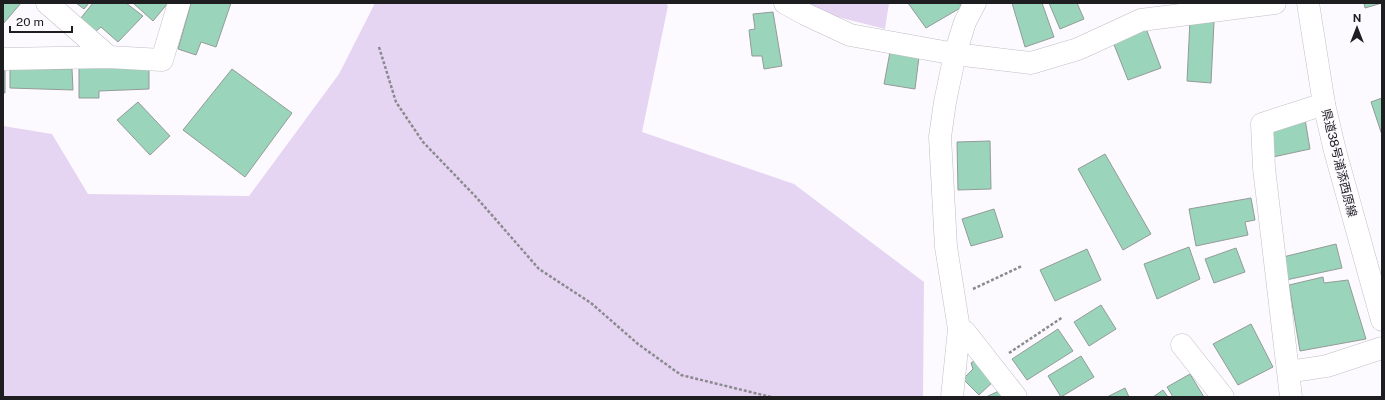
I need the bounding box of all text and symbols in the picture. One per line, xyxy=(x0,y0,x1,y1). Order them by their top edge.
scale bar xyxy=(10,8,72,34)
north arrow xyxy=(1337,8,1377,48)
text: N xyxy=(1353,12,1361,24)
text: 20 m xyxy=(16,15,44,29)
street label: 県道38号浦添西原線 xyxy=(1319,107,1359,219)

